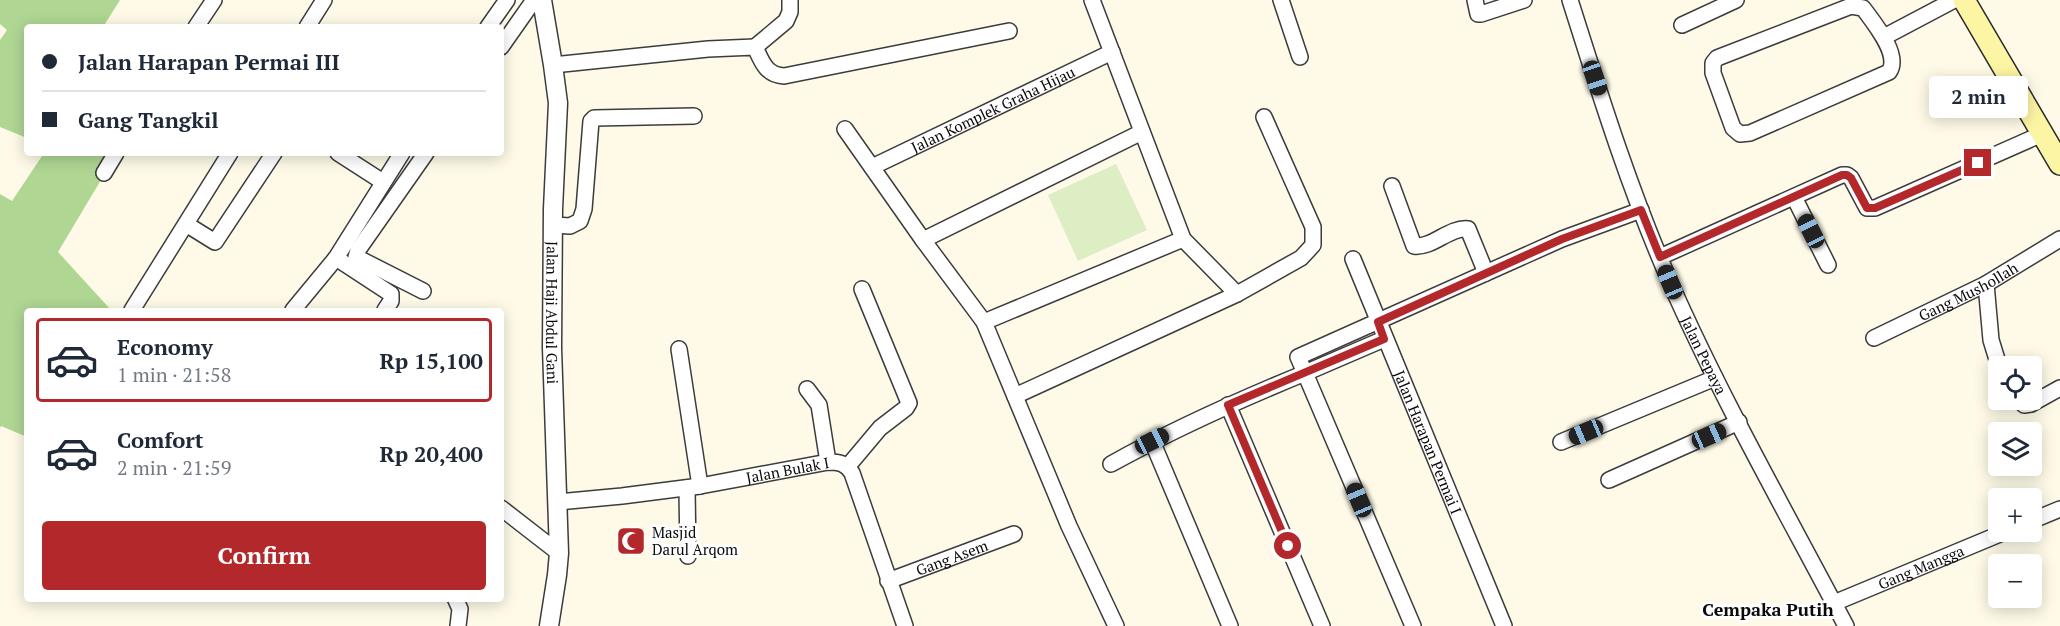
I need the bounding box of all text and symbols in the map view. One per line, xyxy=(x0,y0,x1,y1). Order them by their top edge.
text: Jalan Harapan Permai III xyxy=(78,47,340,76)
car xyxy=(1581,58,1609,98)
street label: Jalan Komplek Graha Hijau xyxy=(908,61,1078,157)
callout: 2 min xyxy=(1928,76,2028,118)
text: 2 min xyxy=(1951,83,2006,110)
text: Gang Tangkil xyxy=(78,105,219,134)
route end xyxy=(1964,149,1991,176)
car xyxy=(1795,211,1827,251)
street label: Jalan Haji Abdul Gani xyxy=(542,241,563,384)
street label: Gang Mushollah xyxy=(1915,257,2021,325)
car xyxy=(1655,262,1685,302)
street label: Jalan Pepaya xyxy=(1677,313,1732,398)
text: Economy xyxy=(117,332,213,361)
icon: car xyxy=(45,333,99,387)
text: Rp 15,100 xyxy=(379,346,483,375)
map controls xyxy=(1988,356,2042,608)
button: locate xyxy=(1988,356,2042,410)
text: 1 min · 21:58 xyxy=(117,361,231,388)
street label: Jalan Harapan Permai I xyxy=(1390,367,1467,517)
car xyxy=(1566,417,1606,447)
car xyxy=(1689,420,1729,452)
button: layers xyxy=(1988,422,2042,476)
text: Comfort xyxy=(117,425,203,454)
car xyxy=(1132,425,1172,457)
icon: car xyxy=(45,426,99,480)
text: Rp 20,400 xyxy=(379,439,483,468)
street label: Jalan Bulak I xyxy=(744,452,831,487)
text: 2 min · 21:59 xyxy=(117,454,231,481)
car xyxy=(1344,480,1374,520)
button: + xyxy=(1988,488,2042,542)
button: Confirm xyxy=(42,521,486,590)
place label: Masjid Darul Arqom xyxy=(652,522,738,559)
mosque icon: Masjid Darul Arqom xyxy=(615,525,647,557)
route start xyxy=(1274,532,1301,559)
street label: Gang Asem xyxy=(913,535,991,580)
street label: Gang Mangga xyxy=(1875,540,1967,594)
button: − xyxy=(1988,554,2042,608)
district label: Cempaka Putih xyxy=(1702,597,1834,621)

